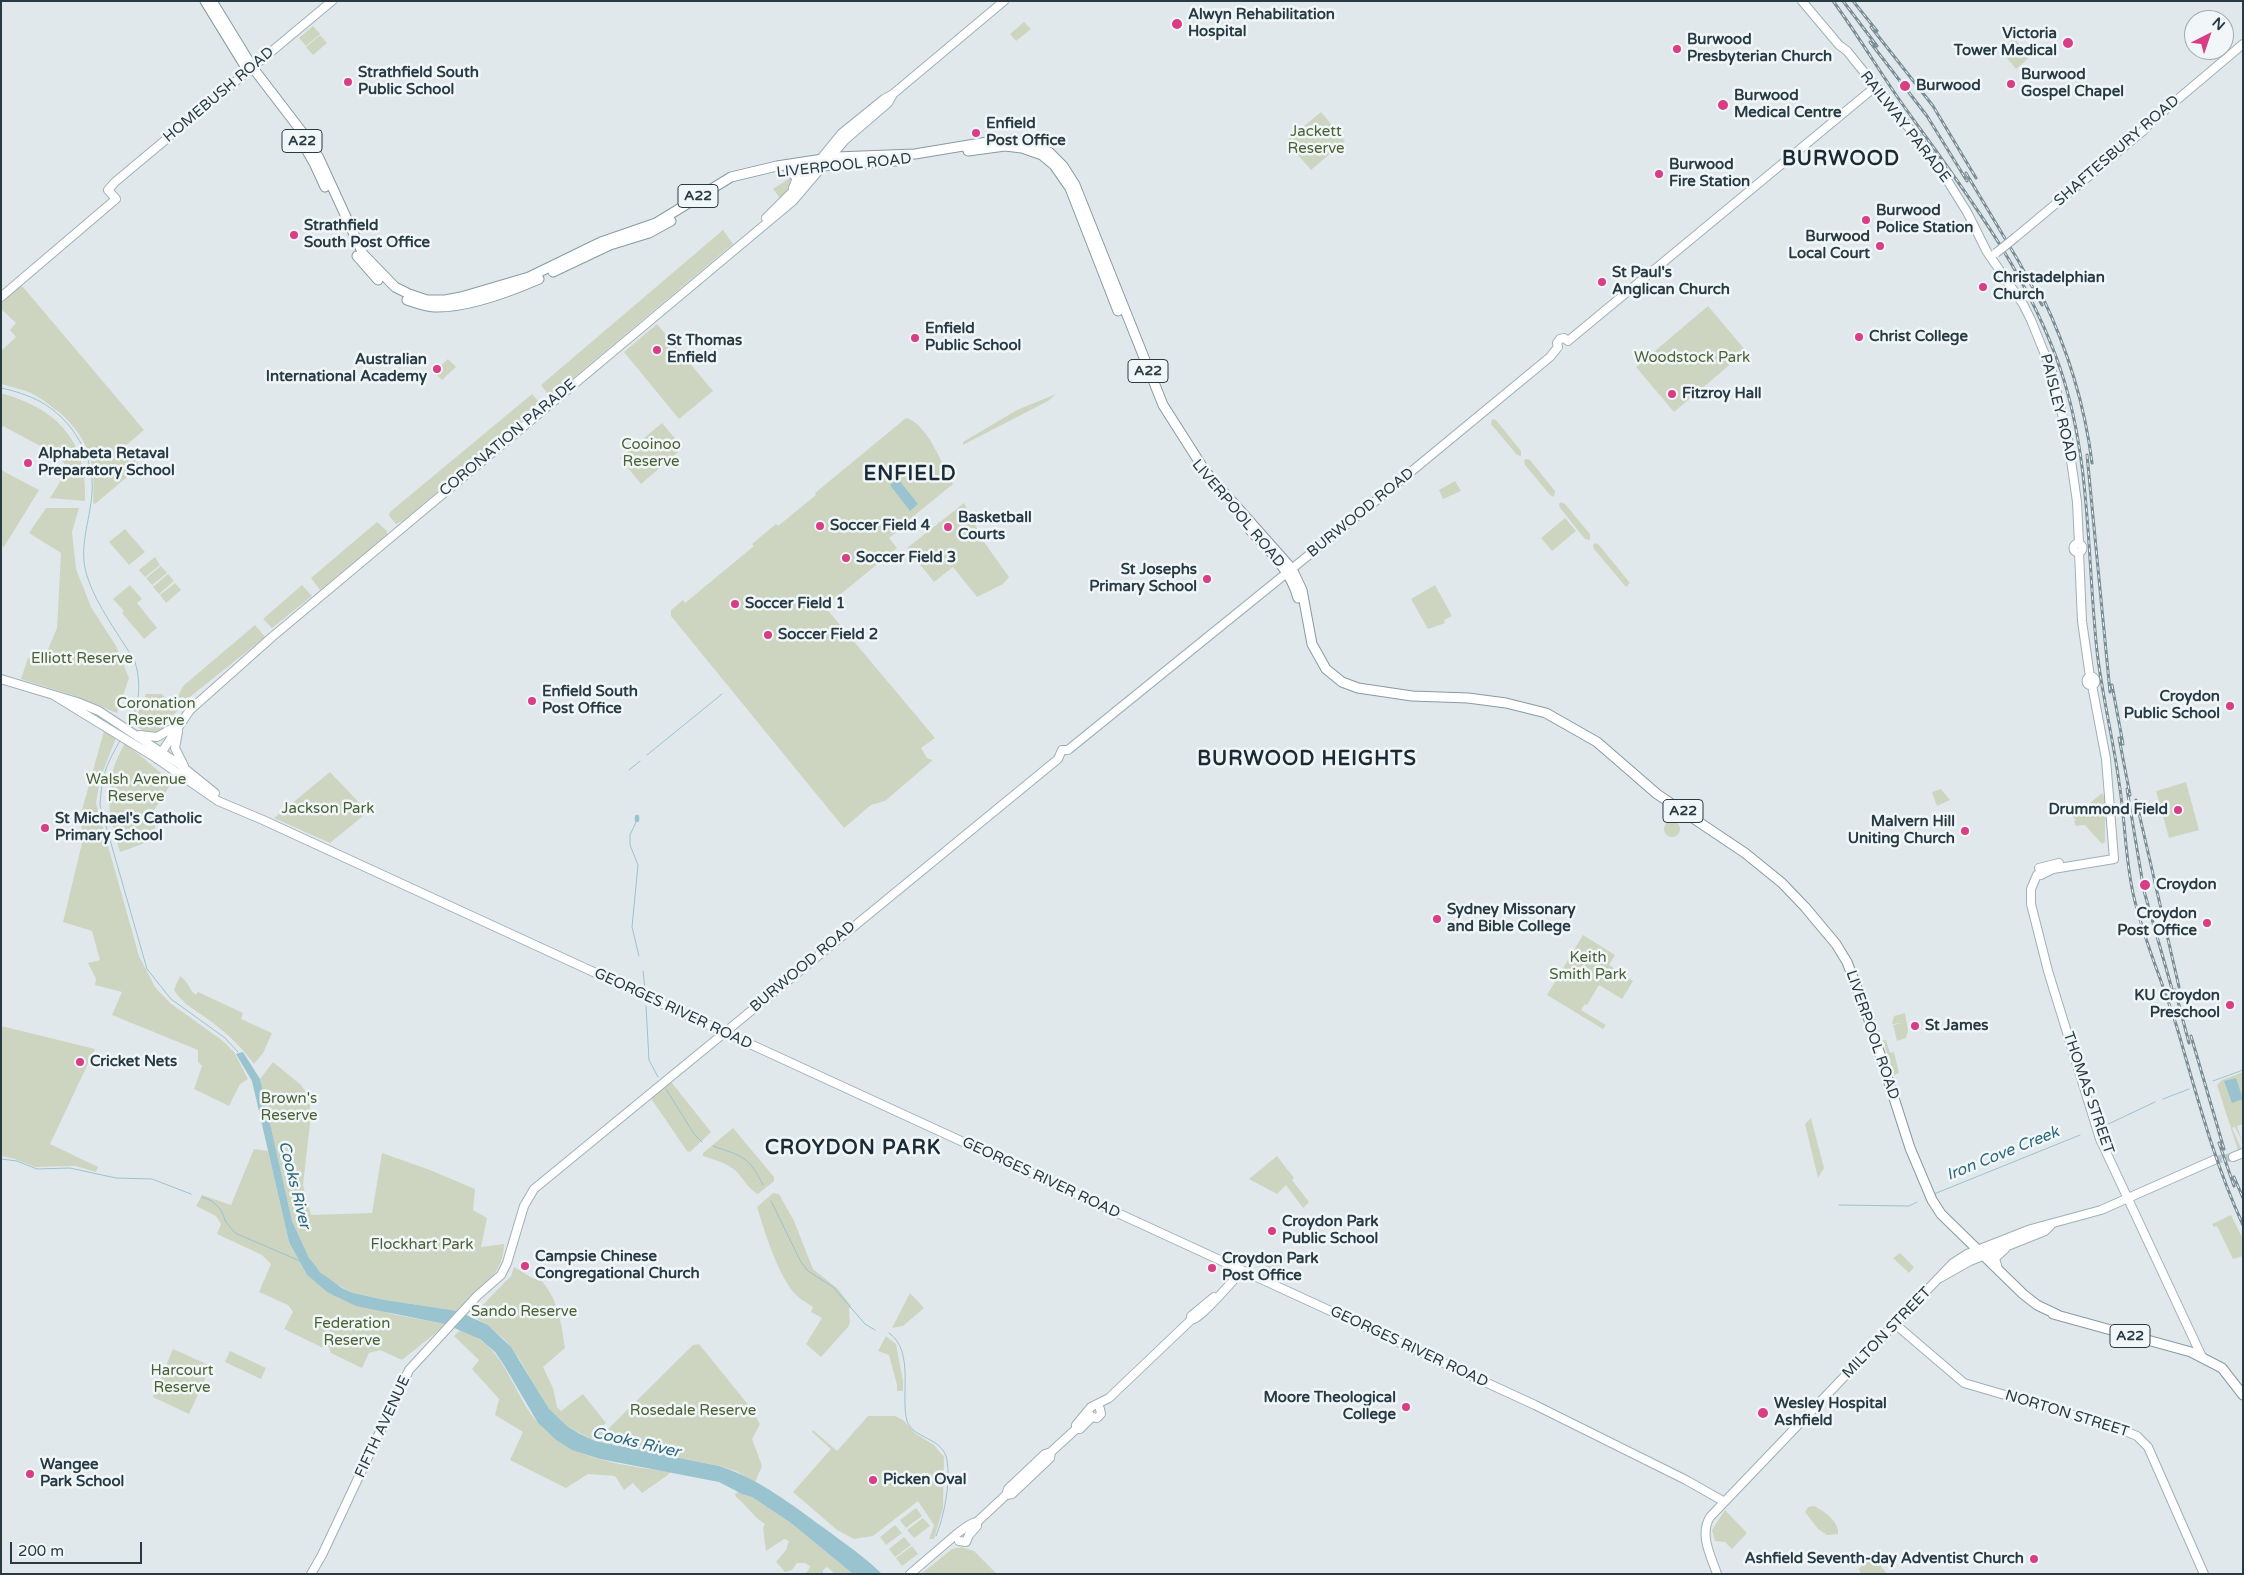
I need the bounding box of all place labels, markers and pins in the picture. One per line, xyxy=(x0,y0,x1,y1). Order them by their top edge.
place label: Alwyn Rehabilitation Hospital xyxy=(1188,6,1335,41)
marker: Alwyn Rehabilitation Hospital xyxy=(1170,17,1184,31)
place label: Victoria Tower Medical xyxy=(1954,25,2057,60)
place label: Burwood Presbyterian Church xyxy=(1687,31,1832,66)
marker: Victoria Tower Medical xyxy=(2061,36,2075,50)
marker: Burwood Presbyterian Church xyxy=(1671,43,1683,55)
place label: Strathfield South Public School xyxy=(358,64,479,99)
place label: Burwood Gospel Chapel xyxy=(2021,66,2124,101)
marker: Strathfield South Public School xyxy=(342,76,354,88)
place label: Burwood xyxy=(1916,77,1981,95)
marker: Burwood Gospel Chapel xyxy=(2005,78,2017,90)
marker: Burwood xyxy=(1898,79,1912,93)
place label: Burwood Medical Centre xyxy=(1734,87,1841,122)
marker: Burwood Medical Centre xyxy=(1716,98,1730,112)
place label: Enfield Post Office xyxy=(986,115,1066,150)
marker: Enfield Post Office xyxy=(970,127,982,139)
place label: Burwood Fire Station xyxy=(1669,156,1750,191)
marker: Burwood Fire Station xyxy=(1653,168,1665,180)
place label: Burwood Police Station xyxy=(1876,202,1973,237)
marker: Burwood Police Station xyxy=(1860,214,1872,226)
place label: Strathfield South Post Office xyxy=(304,217,430,252)
place label: Burwood Local Court xyxy=(1788,228,1870,263)
marker: Strathfield South Post Office xyxy=(288,229,300,241)
marker: Burwood Local Court xyxy=(1874,240,1886,252)
place label: St Paul's Anglican Church xyxy=(1612,264,1730,299)
place label: Christadelphian Church xyxy=(1993,269,2105,304)
marker: St Paul's Anglican Church xyxy=(1596,276,1608,288)
marker: Christadelphian Church xyxy=(1977,281,1989,293)
place label: Enfield Public School xyxy=(925,320,1021,355)
place label: Christ College xyxy=(1869,328,1968,346)
marker: Christ College xyxy=(1853,331,1865,343)
place label: St Thomas Enfield xyxy=(667,332,742,367)
marker: Enfield Public School xyxy=(909,332,921,344)
marker: St Thomas Enfield xyxy=(651,344,663,356)
place label: Australian International Academy xyxy=(266,351,427,386)
marker: Australian International Academy xyxy=(431,363,443,375)
place label: Fitzroy Hall xyxy=(1682,385,1762,403)
marker: Fitzroy Hall xyxy=(1666,388,1678,400)
place label: Alphabeta Retaval Preparatory School xyxy=(38,445,175,480)
marker: Alphabeta Retaval Preparatory School xyxy=(22,457,34,469)
place label: Basketball Courts xyxy=(958,509,1032,544)
place label: Soccer Field 4 xyxy=(830,517,930,535)
marker: Soccer Field 4 xyxy=(814,520,826,532)
marker: Basketball Courts xyxy=(942,521,954,533)
place label: Soccer Field 3 xyxy=(856,549,956,567)
marker: Soccer Field 3 xyxy=(840,552,852,564)
place label: St Josephs Primary School xyxy=(1089,561,1197,596)
marker: St Josephs Primary School xyxy=(1201,573,1213,585)
place label: Soccer Field 1 xyxy=(745,595,845,613)
marker: Soccer Field 1 xyxy=(729,598,741,610)
place label: Soccer Field 2 xyxy=(778,626,878,644)
marker: Soccer Field 2 xyxy=(762,629,774,641)
place label: Enfield South Post Office xyxy=(542,683,638,718)
place label: Croydon Public School xyxy=(2124,688,2220,723)
marker: Enfield South Post Office xyxy=(526,695,538,707)
marker: Croydon Public School xyxy=(2224,700,2236,712)
place label: Drummond Field xyxy=(2048,801,2168,819)
marker: Drummond Field xyxy=(2172,804,2184,816)
place label: St Michael's Catholic Primary School xyxy=(55,810,202,845)
place label: Malvern Hill Uniting Church xyxy=(1848,813,1955,848)
marker: St Michael's Catholic Primary School xyxy=(39,822,51,834)
marker: Malvern Hill Uniting Church xyxy=(1959,825,1971,837)
place label: Croydon xyxy=(2156,876,2217,894)
marker: Croydon xyxy=(2138,878,2152,892)
place label: Sydney Missonary and Bible College xyxy=(1447,901,1576,936)
place label: Croydon Post Office xyxy=(2117,905,2197,940)
marker: Sydney Missonary and Bible College xyxy=(1431,913,1443,925)
marker: Croydon Post Office xyxy=(2201,917,2213,929)
place label: KU Croydon Preschool xyxy=(2134,987,2220,1022)
marker: KU Croydon Preschool xyxy=(2224,999,2236,1011)
place label: St James xyxy=(1925,1017,1988,1035)
marker: St James xyxy=(1909,1020,1921,1032)
place label: Cricket Nets xyxy=(90,1053,177,1071)
marker: Cricket Nets xyxy=(74,1056,86,1068)
place label: Croydon Park Public School xyxy=(1282,1213,1378,1248)
marker: Croydon Park Public School xyxy=(1266,1225,1278,1237)
place label: Campsie Chinese Congregational Church xyxy=(535,1248,700,1283)
place label: Croydon Park Post Office xyxy=(1222,1250,1318,1285)
marker: Campsie Chinese Congregational Church xyxy=(519,1260,531,1272)
marker: Croydon Park Post Office xyxy=(1206,1262,1218,1274)
place label: Moore Theological College xyxy=(1264,1389,1396,1424)
place label: Wesley Hospital Ashfield xyxy=(1774,1395,1887,1430)
marker: Moore Theological College xyxy=(1400,1401,1412,1413)
marker: Wesley Hospital Ashfield xyxy=(1756,1406,1770,1420)
place label: Wangee Park School xyxy=(40,1456,124,1491)
marker: Wangee Park School xyxy=(24,1468,36,1480)
place label: Picken Oval xyxy=(883,1471,966,1489)
marker: Picken Oval xyxy=(867,1474,879,1486)
place label: Ashfield Seventh-day Adventist Church xyxy=(1745,1550,2024,1568)
marker: Ashfield Seventh-day Adventist Church xyxy=(2028,1553,2040,1565)

